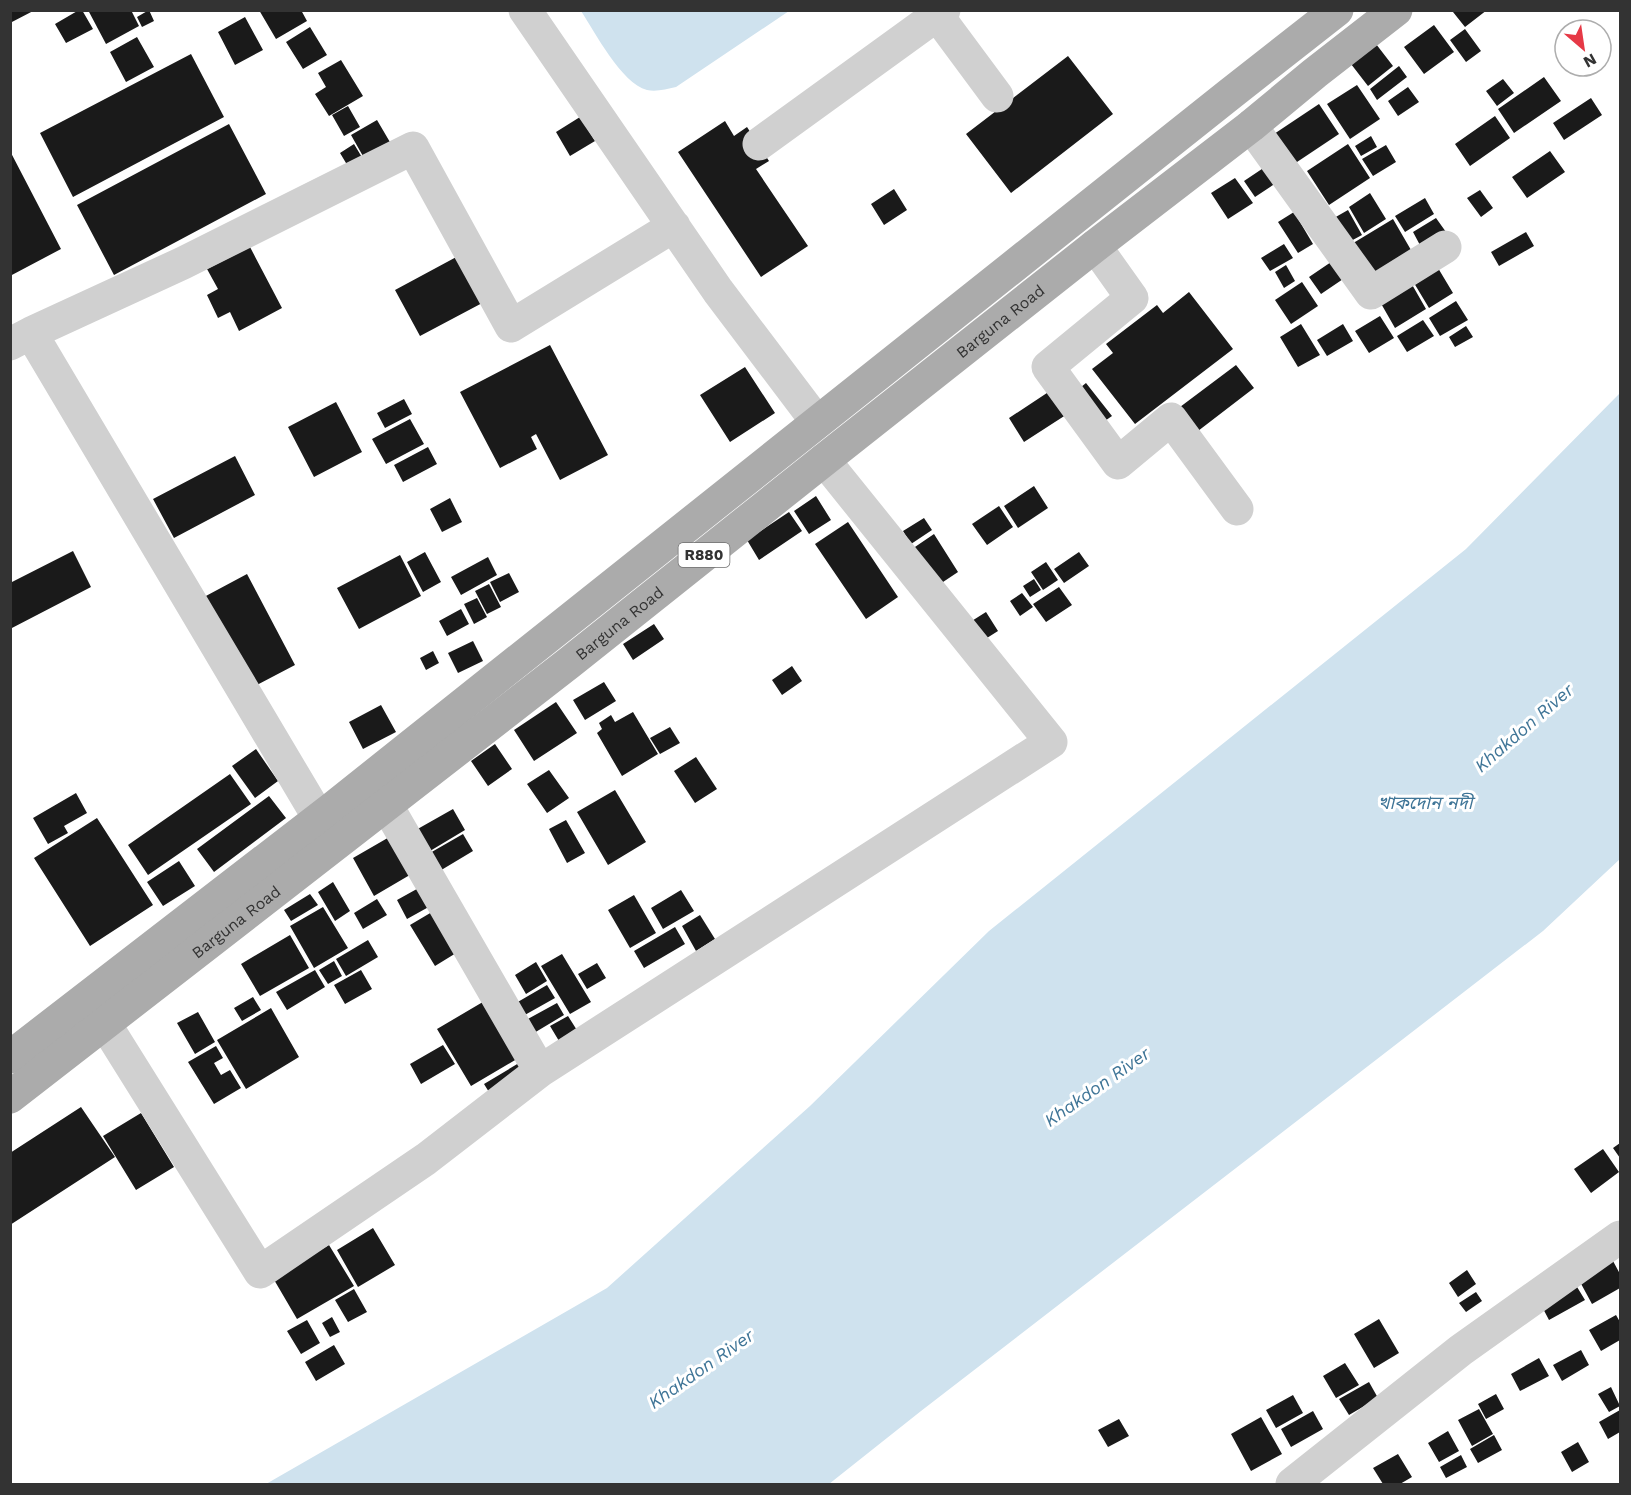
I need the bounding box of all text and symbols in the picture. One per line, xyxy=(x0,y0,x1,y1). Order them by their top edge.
north arrow xyxy=(1553,18,1613,78)
text: N xyxy=(1580,49,1600,72)
street label: Barguna Road xyxy=(952,281,1048,362)
road number: R880 xyxy=(678,543,730,567)
street label: Barguna Road xyxy=(572,583,667,664)
water label: Khakdon River xyxy=(1470,678,1578,776)
water label: খাকদোন নদী xyxy=(1378,792,1476,813)
street label: Barguna Road xyxy=(188,882,284,962)
water label: Khakdon River xyxy=(1040,1042,1154,1131)
water label: Khakdon River xyxy=(644,1324,758,1413)

